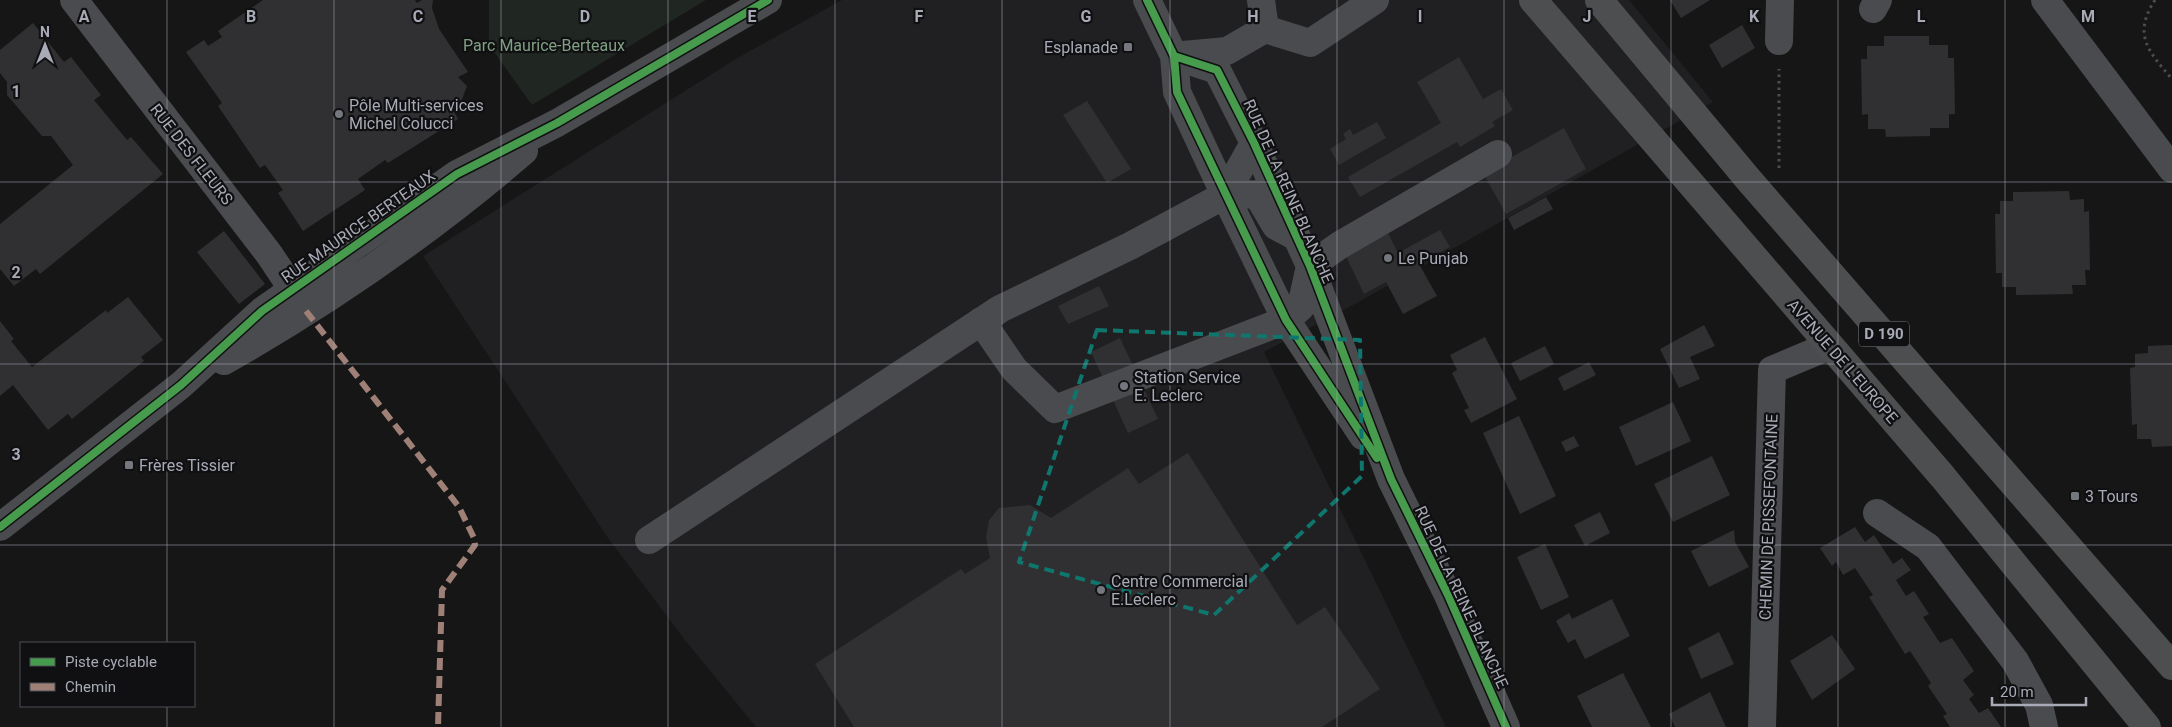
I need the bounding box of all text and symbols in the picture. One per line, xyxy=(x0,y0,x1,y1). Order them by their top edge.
text: A xyxy=(79,7,90,26)
text: B xyxy=(246,7,256,26)
text: C xyxy=(413,7,423,26)
text: D xyxy=(580,7,590,26)
text: E xyxy=(748,7,757,26)
text: F xyxy=(915,7,924,26)
text: G xyxy=(1081,7,1092,26)
text: H xyxy=(1247,7,1259,26)
text: I xyxy=(1418,7,1422,26)
text: J xyxy=(1583,7,1591,26)
text: K xyxy=(1749,7,1760,26)
text: L xyxy=(1917,7,1926,26)
text: M xyxy=(2081,7,2095,26)
north arrow xyxy=(20,20,70,70)
text: N xyxy=(40,24,50,40)
park label: Parc Maurice-Berteaux xyxy=(463,36,625,55)
place label: Esplanade xyxy=(1044,38,1118,57)
marker: Esplanade xyxy=(1122,41,1134,53)
text: 1 xyxy=(11,82,21,101)
place label: Pôle Multi-services Michel Colucci xyxy=(349,96,484,133)
street label: RUE DE LA REINE BLANCHE xyxy=(1239,96,1338,286)
street label: RUE DES FLEURS xyxy=(146,100,237,208)
marker: Pôle Multi-services Michel Colucci xyxy=(333,108,345,120)
street label: RUE MAURICE BERTEAUX xyxy=(278,166,439,287)
place label: Le Punjab xyxy=(1398,249,1468,268)
marker: Le Punjab xyxy=(1382,252,1394,264)
text: 2 xyxy=(11,263,21,282)
street label: AVENUE DE L'EUROPE xyxy=(1783,295,1902,427)
road number: D 190 xyxy=(1859,322,1909,346)
place label: Station Service E. Leclerc xyxy=(1134,368,1241,405)
marker: Station Service E. Leclerc xyxy=(1118,380,1130,392)
street label: CHEMIN DE PISSEFONTAINE xyxy=(1755,414,1782,620)
text: 3 xyxy=(11,445,21,464)
place label: Frères Tissier xyxy=(139,456,235,475)
marker: Frères Tissier xyxy=(123,459,135,471)
place label: 3 Tours xyxy=(2085,487,2138,506)
marker: 3 Tours xyxy=(2069,490,2081,502)
street label: RUE DE LA REINE BLANCHE xyxy=(1411,503,1512,692)
place label: Centre Commercial E.Leclerc xyxy=(1111,572,1248,609)
marker: Centre Commercial E.Leclerc xyxy=(1095,584,1107,596)
legend xyxy=(20,642,195,707)
text: Piste cyclable xyxy=(65,653,157,671)
scale bar xyxy=(1992,674,2086,706)
text: Chemin xyxy=(65,678,116,696)
text: 20 m xyxy=(2000,683,2034,701)

